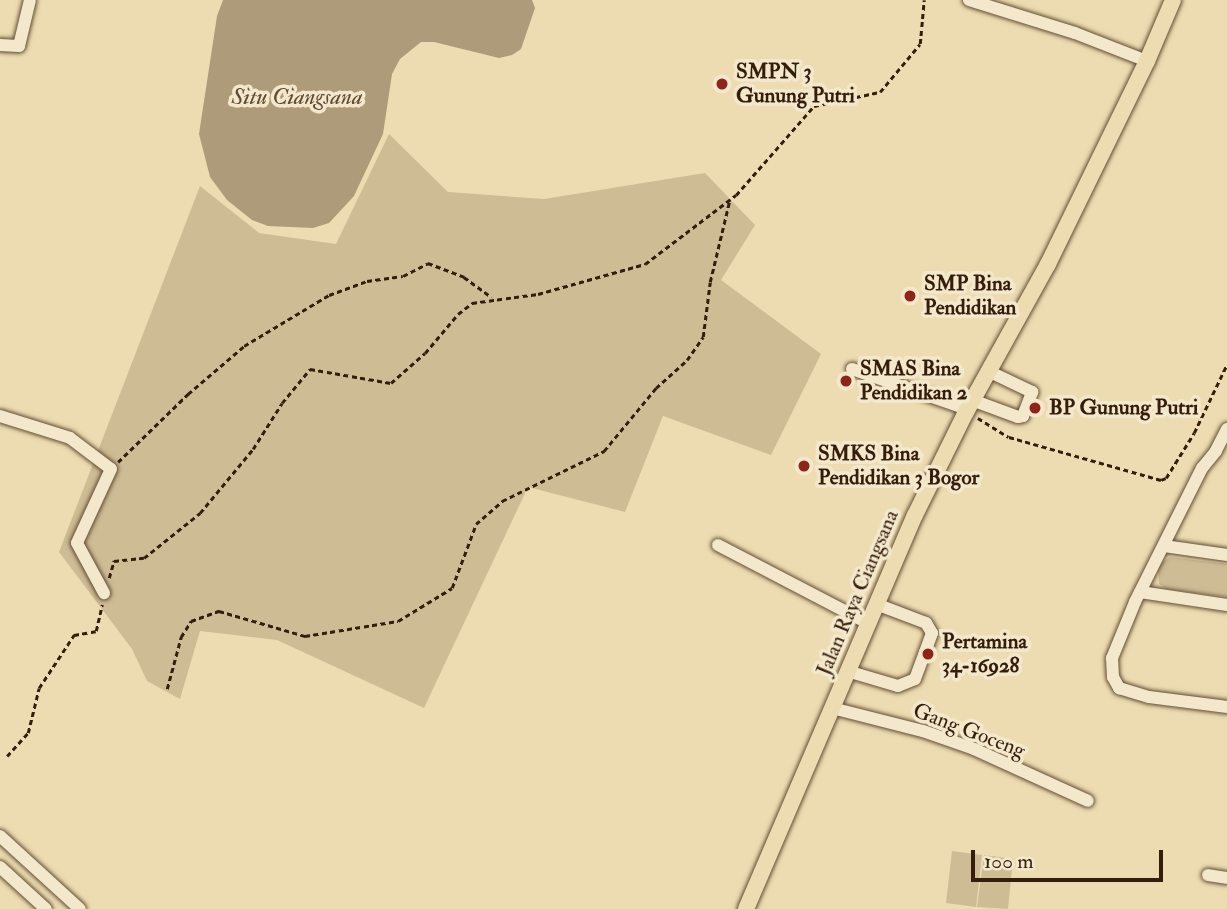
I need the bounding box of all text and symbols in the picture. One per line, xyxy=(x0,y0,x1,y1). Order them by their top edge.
place label: SMPN 3 Gunung Putri xyxy=(736,59,855,109)
marker: SMPN 3 Gunung Putri xyxy=(714,76,730,92)
water label: Situ Ciangsana xyxy=(231,83,363,111)
place label: SMP Bina Pendidikan xyxy=(924,271,1016,321)
marker: SMP Bina Pendidikan xyxy=(902,288,918,304)
place label: SMAS Bina Pendidikan 2 xyxy=(860,356,967,406)
marker: SMAS Bina Pendidikan 2 xyxy=(838,373,854,389)
place label: BP Gunung Putri xyxy=(1049,395,1198,421)
marker: BP Gunung Putri xyxy=(1027,400,1043,416)
place label: SMKS Bina Pendidikan 3 Bogor xyxy=(818,441,979,491)
marker: SMKS Bina Pendidikan 3 Bogor xyxy=(796,458,812,474)
street label: Jalan Raya Ciangsana xyxy=(812,506,904,680)
place label: Pertamina 34-16928 xyxy=(942,629,1027,679)
marker: Pertamina 34-16928 xyxy=(920,646,936,662)
street label: Gang Goceng xyxy=(909,698,1029,764)
scale bar xyxy=(975,836,1168,880)
text: 100 m xyxy=(984,848,1034,875)

